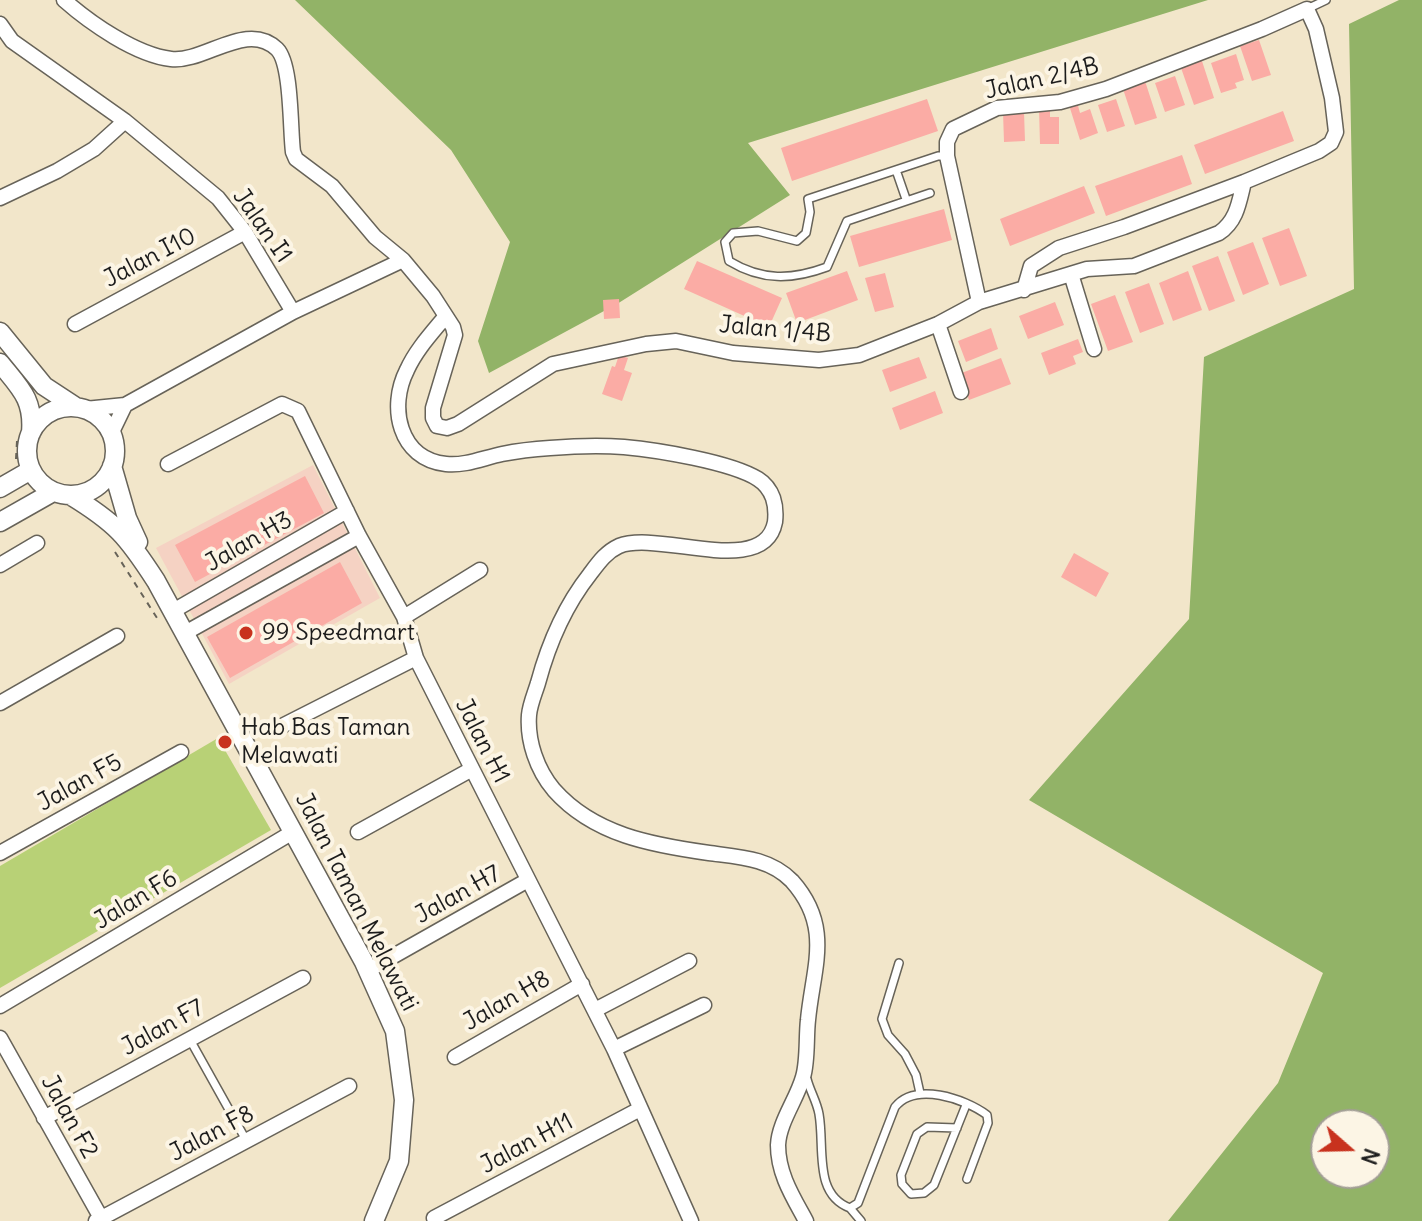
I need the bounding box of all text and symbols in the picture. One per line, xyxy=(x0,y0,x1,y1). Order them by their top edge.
street label: Jalan 2/4B xyxy=(982,52,1102,106)
street label: Jalan I1 xyxy=(226,183,298,269)
street label: Jalan I10 xyxy=(99,222,201,294)
street label: Jalan 1/4B xyxy=(718,311,832,349)
street label: Jalan H3 xyxy=(200,506,298,578)
place label: 99 Speedmart xyxy=(262,619,415,647)
marker: 99 Speedmart xyxy=(237,624,255,642)
street label: Jalan H1 xyxy=(448,694,516,788)
place label: Hab Bas Taman Melawati xyxy=(241,714,410,770)
marker: Hab Bas Taman Melawati xyxy=(216,733,234,751)
street label: Jalan F5 xyxy=(33,748,127,818)
street label: Jalan Taman Melawati xyxy=(288,788,424,1016)
street label: Jalan H7 xyxy=(410,860,506,930)
street label: Jalan F6 xyxy=(89,864,183,936)
street label: Jalan H8 xyxy=(458,965,556,1037)
street label: Jalan F7 xyxy=(117,994,209,1062)
street label: Jalan F2 xyxy=(34,1070,104,1164)
street label: Jalan F8 xyxy=(165,1100,259,1168)
street label: Jalan H11 xyxy=(476,1108,578,1180)
north arrow xyxy=(1310,1109,1390,1189)
text: N xyxy=(1355,1145,1386,1168)

